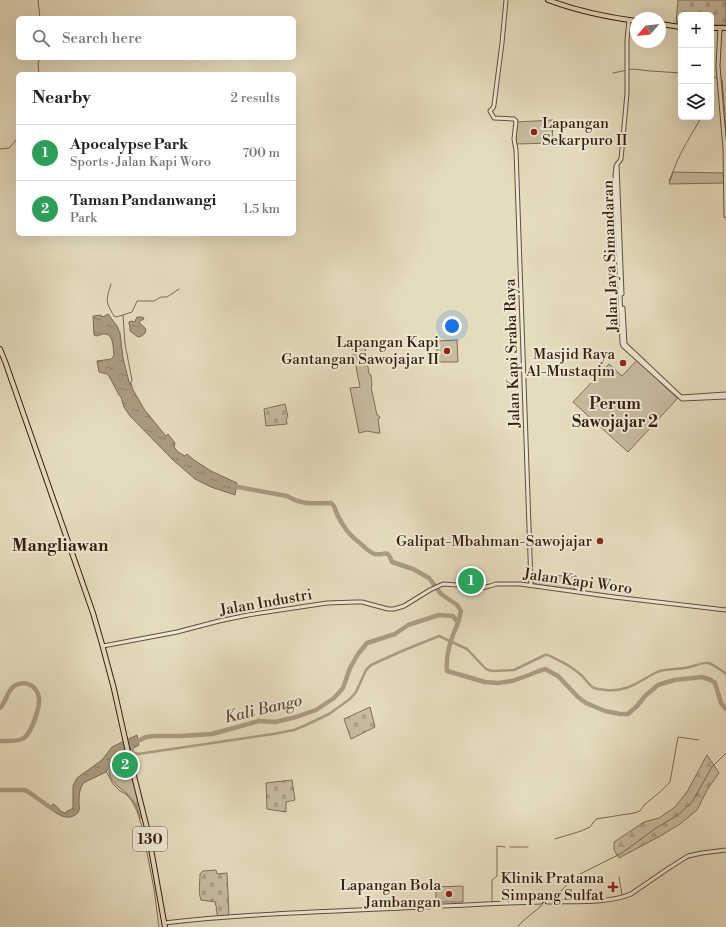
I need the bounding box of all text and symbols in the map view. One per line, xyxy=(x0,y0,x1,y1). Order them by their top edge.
north arrow xyxy=(630,12,666,48)
map controls xyxy=(678,12,714,120)
button: + xyxy=(678,12,714,48)
search box xyxy=(16,16,296,60)
icon: search xyxy=(30,27,52,49)
text: Search here xyxy=(62,29,142,48)
button: − xyxy=(678,48,714,84)
button: layers xyxy=(678,84,714,120)
text: Nearby xyxy=(32,87,91,109)
text: 2 results xyxy=(231,90,280,106)
place label: Lapangan Sekarpuro II xyxy=(542,114,628,150)
marker: Lapangan Sekarpuro II xyxy=(529,127,539,137)
text: Apocalypse Park xyxy=(70,135,188,154)
text: 1 xyxy=(42,145,48,161)
text: 700 m xyxy=(242,145,280,161)
text: Sports · Jalan Kapi Woro xyxy=(70,154,211,170)
street label: Jalan Jaya Simandaran xyxy=(598,180,623,333)
text: Taman Pandanwangi xyxy=(70,191,216,210)
text: 2 xyxy=(41,201,49,217)
text: 1.5 km xyxy=(243,201,280,217)
text: Park xyxy=(70,210,97,226)
street label: Jalan Kapi Sraba Raya xyxy=(500,278,525,429)
your location xyxy=(442,316,462,336)
place label: Lapangan Kapi Gantangan Sawojajar II xyxy=(281,333,439,369)
place label: Masjid Raya Al-Mustaqim xyxy=(525,345,615,381)
marker: Lapangan Kapi Gantangan Sawojajar II xyxy=(442,346,452,356)
marker: Masjid Raya Al-Mustaqim xyxy=(618,358,628,368)
district label: Perum Sawojajar 2 xyxy=(572,394,658,432)
place label: Galipat-Mbahman-Sawojajar xyxy=(396,532,593,551)
district label: Mangliawan xyxy=(12,535,109,557)
marker: Galipat-Mbahman-Sawojajar xyxy=(595,536,605,546)
street label: Jalan Kapi Woro xyxy=(521,564,634,599)
pin: 1 xyxy=(458,566,484,596)
street label: Jalan Industri xyxy=(217,585,314,620)
water label: Kali Bango xyxy=(222,690,304,728)
pin: 2 xyxy=(112,750,138,780)
road number: 130 xyxy=(133,827,167,851)
place label: Klinik Pratama Simpang Sulfat xyxy=(501,869,605,905)
place label: Lapangan Bola Jambangan xyxy=(340,876,441,912)
marker: Klinik Pratama Simpang Sulfat xyxy=(607,881,619,893)
marker: Lapangan Bola Jambangan xyxy=(444,889,454,899)

